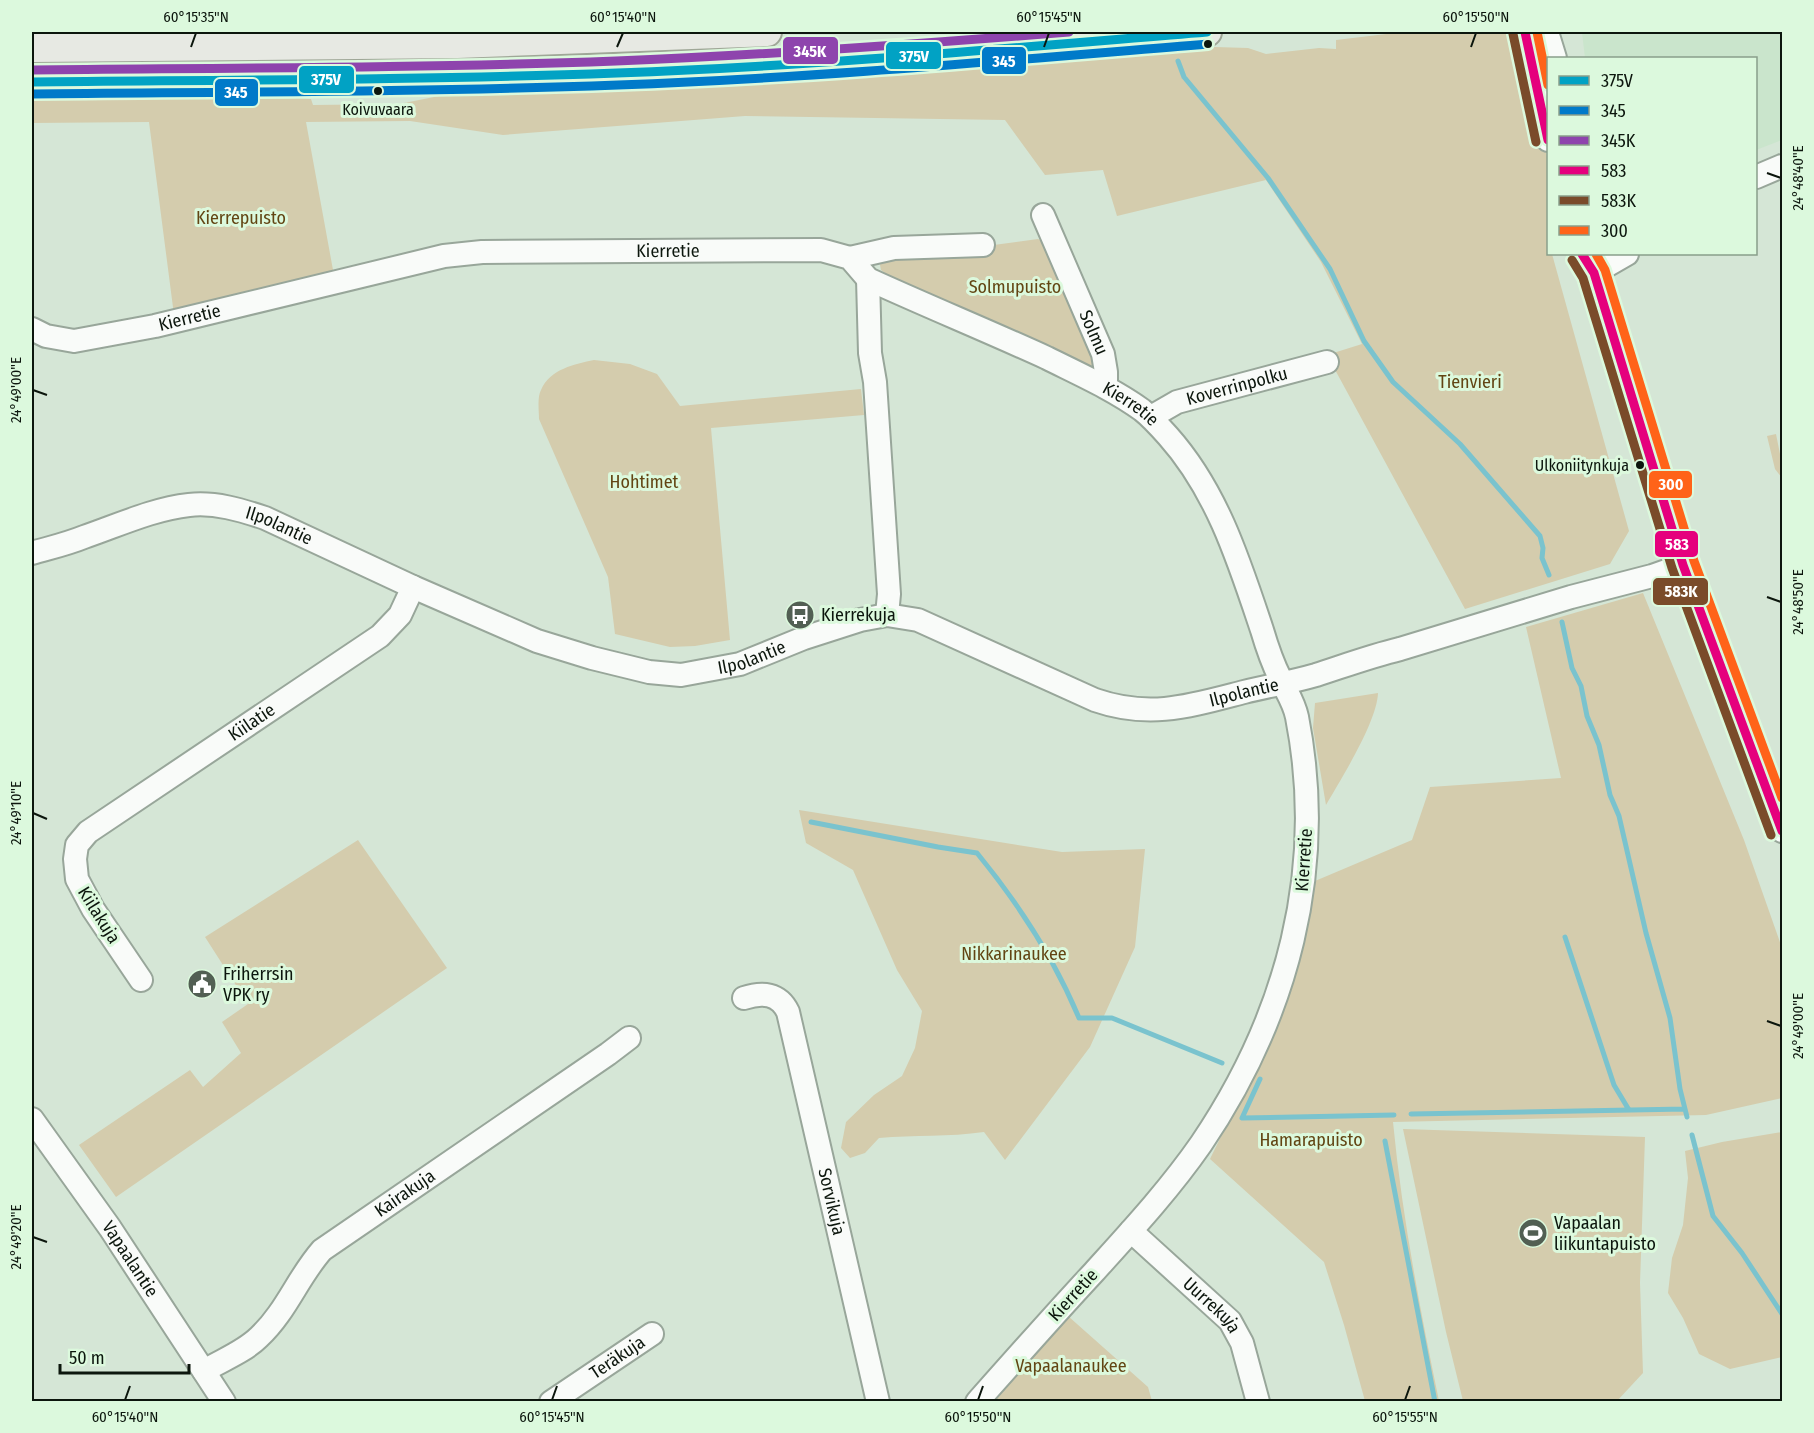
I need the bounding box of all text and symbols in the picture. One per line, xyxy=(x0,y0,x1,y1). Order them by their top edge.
text: 60°15'35"N xyxy=(163,8,229,26)
text: 60°15'40"N xyxy=(590,8,656,26)
text: 60°15'45"N xyxy=(1016,8,1082,26)
text: 60°15'50"N xyxy=(1443,8,1509,26)
line badge: 345K xyxy=(782,36,839,65)
unlabelled marker xyxy=(1202,38,1214,50)
line badge: 375V xyxy=(885,41,942,70)
text: 345K xyxy=(793,42,827,61)
line badge: 345 xyxy=(981,46,1027,75)
text: 375V xyxy=(898,47,930,66)
text: 345 xyxy=(991,52,1016,71)
legend xyxy=(1547,57,1757,255)
line badge: 375V xyxy=(298,65,355,94)
text: 375V xyxy=(310,70,342,89)
text: 375V xyxy=(1601,70,1634,92)
line badge: 345 xyxy=(214,78,259,107)
text: 345 xyxy=(223,83,248,102)
marker: Koivuvaara xyxy=(372,85,384,97)
place label: Koivuvaara xyxy=(342,100,414,119)
text: 345 xyxy=(1601,100,1626,122)
text: 345K xyxy=(1601,130,1636,152)
text: 24°48'40"E xyxy=(1789,145,1807,211)
text: 583 xyxy=(1601,160,1626,182)
text: 583K xyxy=(1601,190,1636,212)
park label: Kierrepuisto xyxy=(196,207,286,229)
text: 300 xyxy=(1601,220,1628,242)
street label: Kierretie xyxy=(636,240,700,262)
park label: Solmupuisto xyxy=(969,276,1061,298)
street label: Kierretie xyxy=(156,299,223,336)
street label: Solmu xyxy=(1074,307,1113,358)
text: 24°49'00"E xyxy=(7,357,25,423)
street label: Koverrinpolku xyxy=(1184,362,1290,410)
park label: Tienvieri xyxy=(1438,371,1502,393)
street label: Kierretie xyxy=(1099,377,1164,431)
place label: Ulkoniitynkuja xyxy=(1535,456,1629,475)
marker: Ulkoniitynkuja xyxy=(1634,459,1646,471)
line badge: 300 xyxy=(1648,470,1693,499)
park label: Hohtimet xyxy=(610,471,679,493)
text: 300 xyxy=(1657,475,1684,494)
street label: Ilpolantie xyxy=(243,502,316,550)
line badge: 583 xyxy=(1654,530,1699,558)
text: 583 xyxy=(1665,535,1689,554)
text: 24°48'50"E xyxy=(1789,569,1807,635)
line badge: 583K xyxy=(1652,577,1709,606)
text: 583K xyxy=(1664,582,1698,601)
bus stop icon: Kierrekuja xyxy=(784,599,816,631)
place label: Kierrekuja xyxy=(821,604,896,626)
street label: Ilpolantie xyxy=(716,636,789,679)
street label: Ilpolantie xyxy=(1207,673,1281,712)
street label: Kiilatie xyxy=(224,699,279,746)
text: 24°49'10"E xyxy=(7,781,25,845)
street label: Kierretie xyxy=(1291,828,1317,892)
street label: Kiilakuja xyxy=(73,882,125,948)
park label: Nikkarinaukee xyxy=(961,943,1067,965)
place label: Friherrsin VPK ry xyxy=(223,963,293,1006)
public building icon: Friherrsin VPK ry xyxy=(186,968,218,1000)
text: 24°49'00"E xyxy=(1789,993,1807,1059)
park label: Hamarapuisto xyxy=(1259,1129,1363,1151)
street label: Kairakuja xyxy=(370,1165,439,1222)
street label: Sorvikuja xyxy=(813,1166,850,1238)
text: 24°49'20"E xyxy=(7,1205,25,1269)
place label: Vapaalan liikuntapuisto xyxy=(1554,1212,1656,1255)
street label: Vapaalantie xyxy=(97,1217,163,1301)
sports icon: Vapaalan liikuntapuisto xyxy=(1517,1217,1549,1249)
street label: Kierretie xyxy=(1044,1264,1102,1326)
street label: Uurrekuja xyxy=(1178,1273,1246,1337)
street label: Teräkuja xyxy=(586,1331,649,1384)
scale bar xyxy=(60,1337,189,1375)
text: 50 m xyxy=(69,1347,105,1369)
park label: Vapaalanaukee xyxy=(1015,1355,1127,1377)
text: 60°15'40"N xyxy=(92,1408,158,1426)
text: 60°15'45"N xyxy=(519,1408,585,1426)
text: 60°15'50"N xyxy=(945,1408,1011,1426)
text: 60°15'55"N xyxy=(1372,1408,1438,1426)

